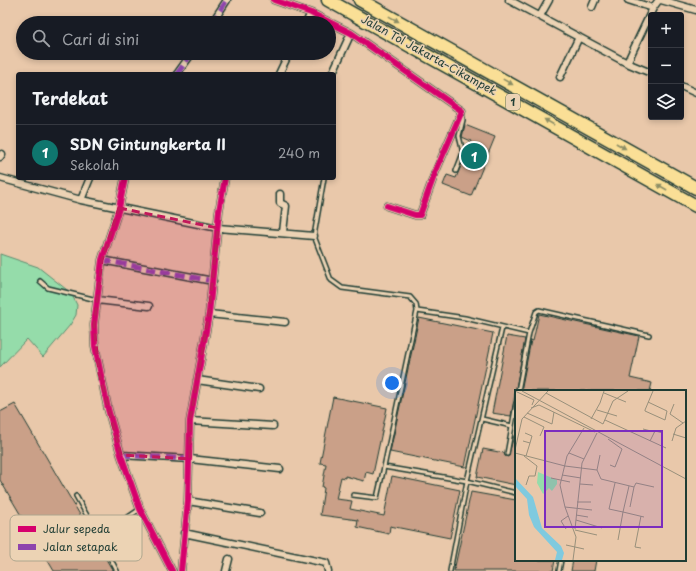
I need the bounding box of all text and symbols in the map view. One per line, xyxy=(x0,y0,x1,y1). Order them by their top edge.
street label: Jalan Tol Jakarta–Cikampek xyxy=(358,10,501,99)
map controls xyxy=(648,12,684,120)
button: + xyxy=(648,12,684,48)
one-way arrow xyxy=(388,15,400,22)
search box xyxy=(16,16,336,60)
icon: search xyxy=(30,27,52,49)
text: Cari di sini xyxy=(62,27,139,50)
button: − xyxy=(648,48,684,84)
one-way arrow xyxy=(502,78,514,85)
button: layers xyxy=(648,84,684,120)
text: Terdekat xyxy=(32,85,108,111)
road number: 1 xyxy=(506,94,520,110)
one-way arrow xyxy=(543,119,555,126)
text: SDN Gintungkerta II xyxy=(70,132,226,155)
pin: 1 xyxy=(461,141,487,171)
one-way arrow xyxy=(615,142,627,149)
text: 1 xyxy=(42,143,48,162)
text: 240 m xyxy=(278,143,320,162)
text: Sekolah xyxy=(70,155,119,174)
one-way arrow xyxy=(656,183,668,190)
your location xyxy=(382,373,402,393)
inset map xyxy=(515,390,686,561)
legend xyxy=(10,515,142,561)
text: Jalur sepeda xyxy=(43,520,110,537)
text: Jalan setapak xyxy=(43,538,118,555)

